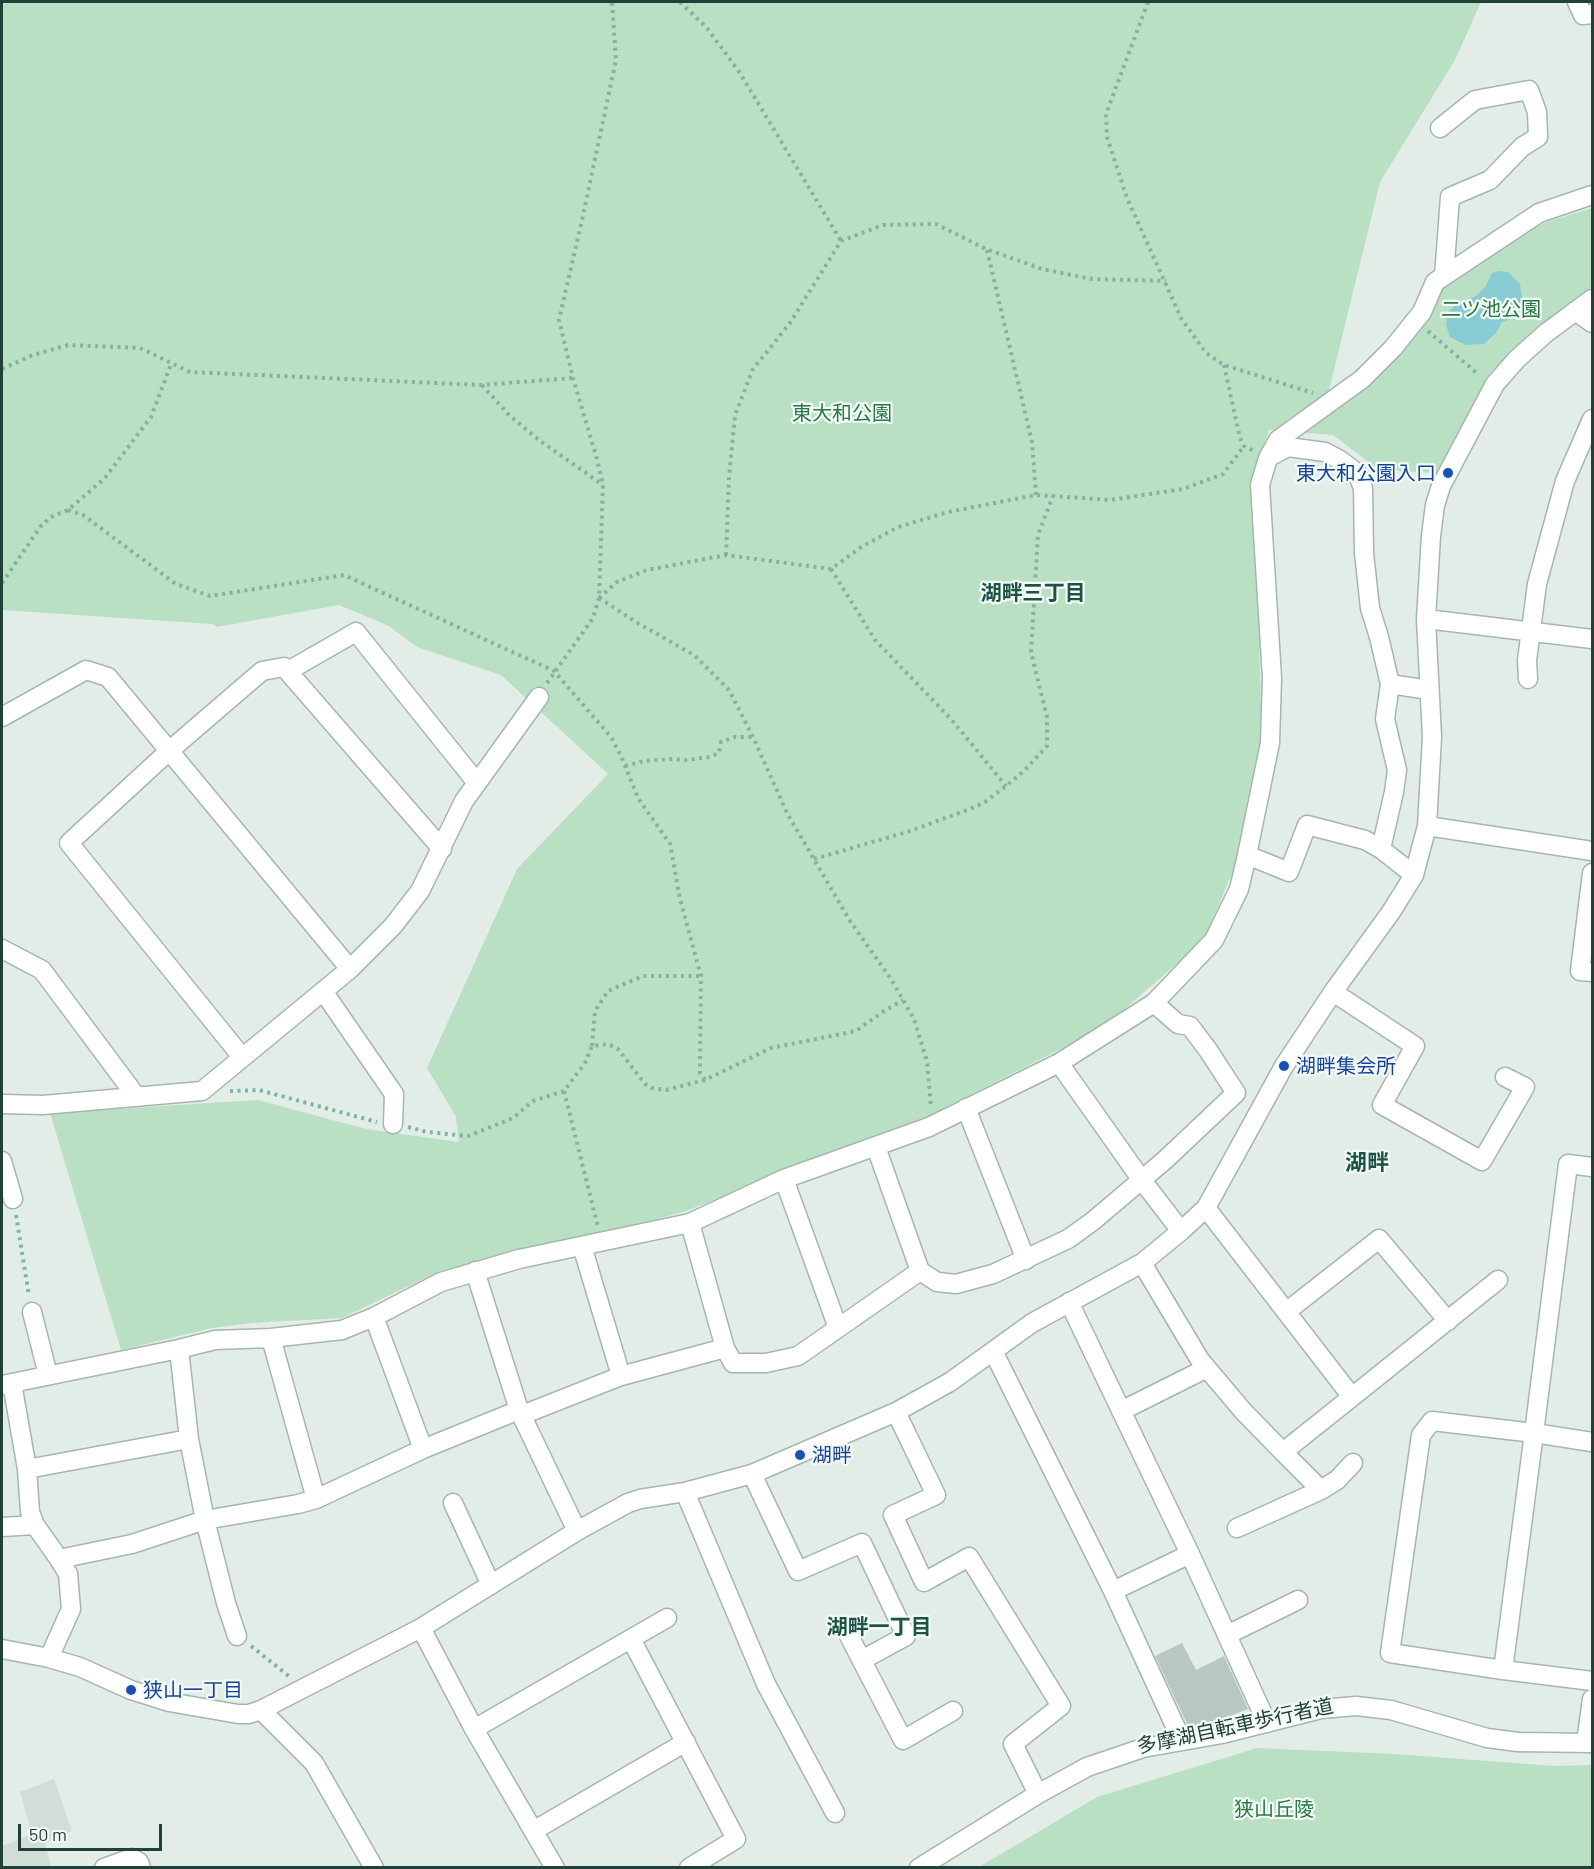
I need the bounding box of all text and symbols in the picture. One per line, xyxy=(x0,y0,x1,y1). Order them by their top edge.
park label: 二ツ池公園 xyxy=(1441,297,1541,321)
park label: 東大和公園 xyxy=(792,401,892,425)
place label: 東大和公園入口 xyxy=(1296,461,1436,485)
marker: 東大和公園入口 xyxy=(1441,466,1455,480)
district label: 湖畔三丁目 xyxy=(981,580,1085,606)
place label: 湖畔集会所 xyxy=(1296,1054,1396,1078)
marker: 湖畔集会所 xyxy=(1277,1059,1291,1073)
district label: 湖畔 xyxy=(1345,1150,1389,1176)
place label: 湖畔 xyxy=(812,1443,852,1467)
marker: 湖畔 xyxy=(793,1448,807,1462)
district label: 湖畔一丁目 xyxy=(827,1614,931,1640)
place label: 狭山一丁目 xyxy=(143,1678,243,1702)
marker: 狭山一丁目 xyxy=(124,1683,138,1697)
street label: 多摩湖自転車歩行者道 xyxy=(1135,1693,1335,1759)
park label: 狭山丘陵 xyxy=(1234,1797,1314,1821)
scale bar xyxy=(21,1812,165,1850)
text: 50 m xyxy=(29,1823,67,1845)

